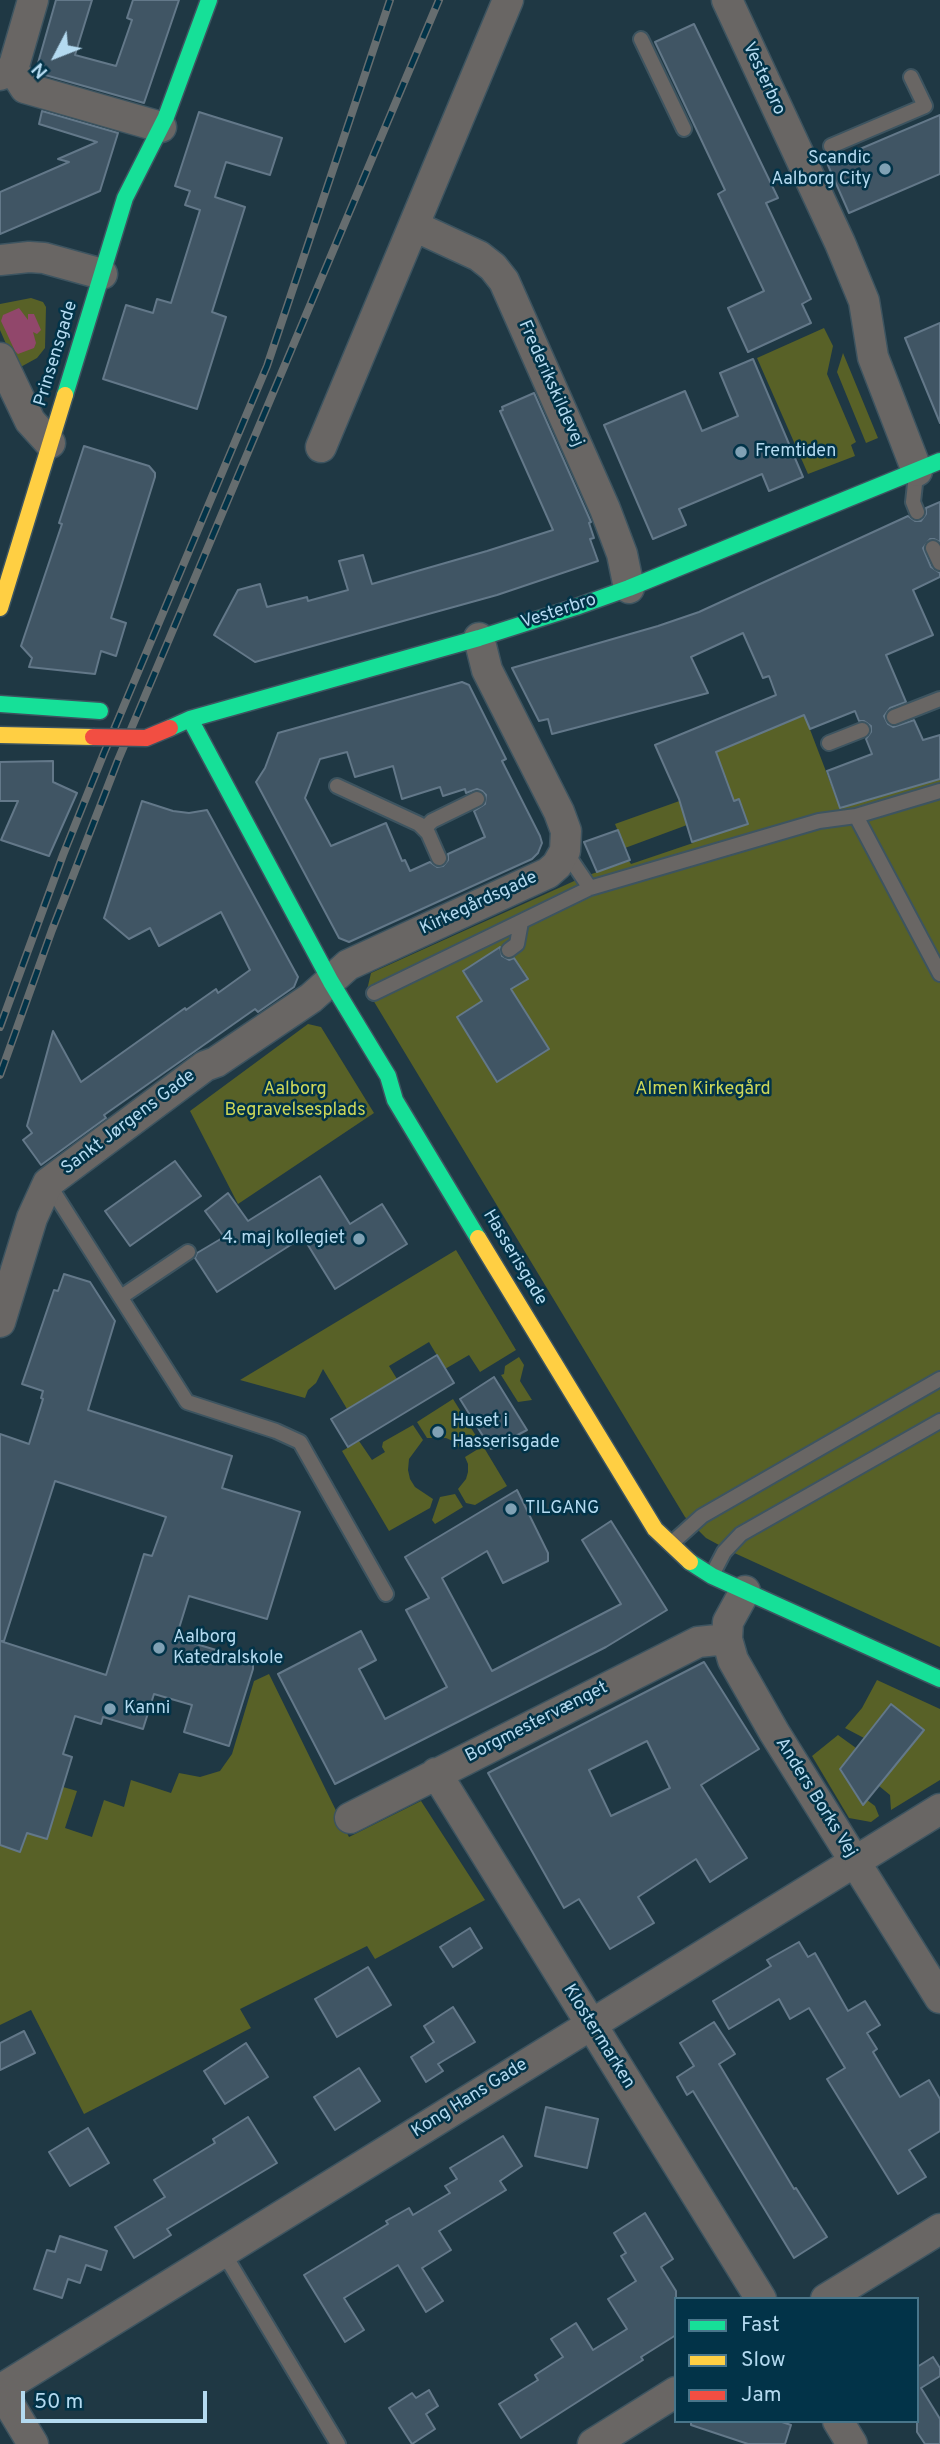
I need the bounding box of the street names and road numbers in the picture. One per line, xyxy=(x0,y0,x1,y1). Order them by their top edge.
street label: Vesterbro xyxy=(737,39,789,119)
street label: Prinsensgade xyxy=(31,299,83,409)
street label: Frederikskildevej xyxy=(512,317,588,451)
street label: Vesterbro xyxy=(519,590,599,634)
street label: Kirkegårdsgade xyxy=(417,867,541,941)
street label: Sankt Jørgens Gade xyxy=(58,1066,200,1180)
street label: Hasserisgade xyxy=(477,1206,551,1310)
street label: Borgmestervænget xyxy=(462,1678,612,1768)
street label: Anders Borks Vej xyxy=(770,1734,860,1862)
street label: Klostermarken xyxy=(557,1981,639,2093)
street label: Kong Hans Gade xyxy=(408,2055,532,2143)

